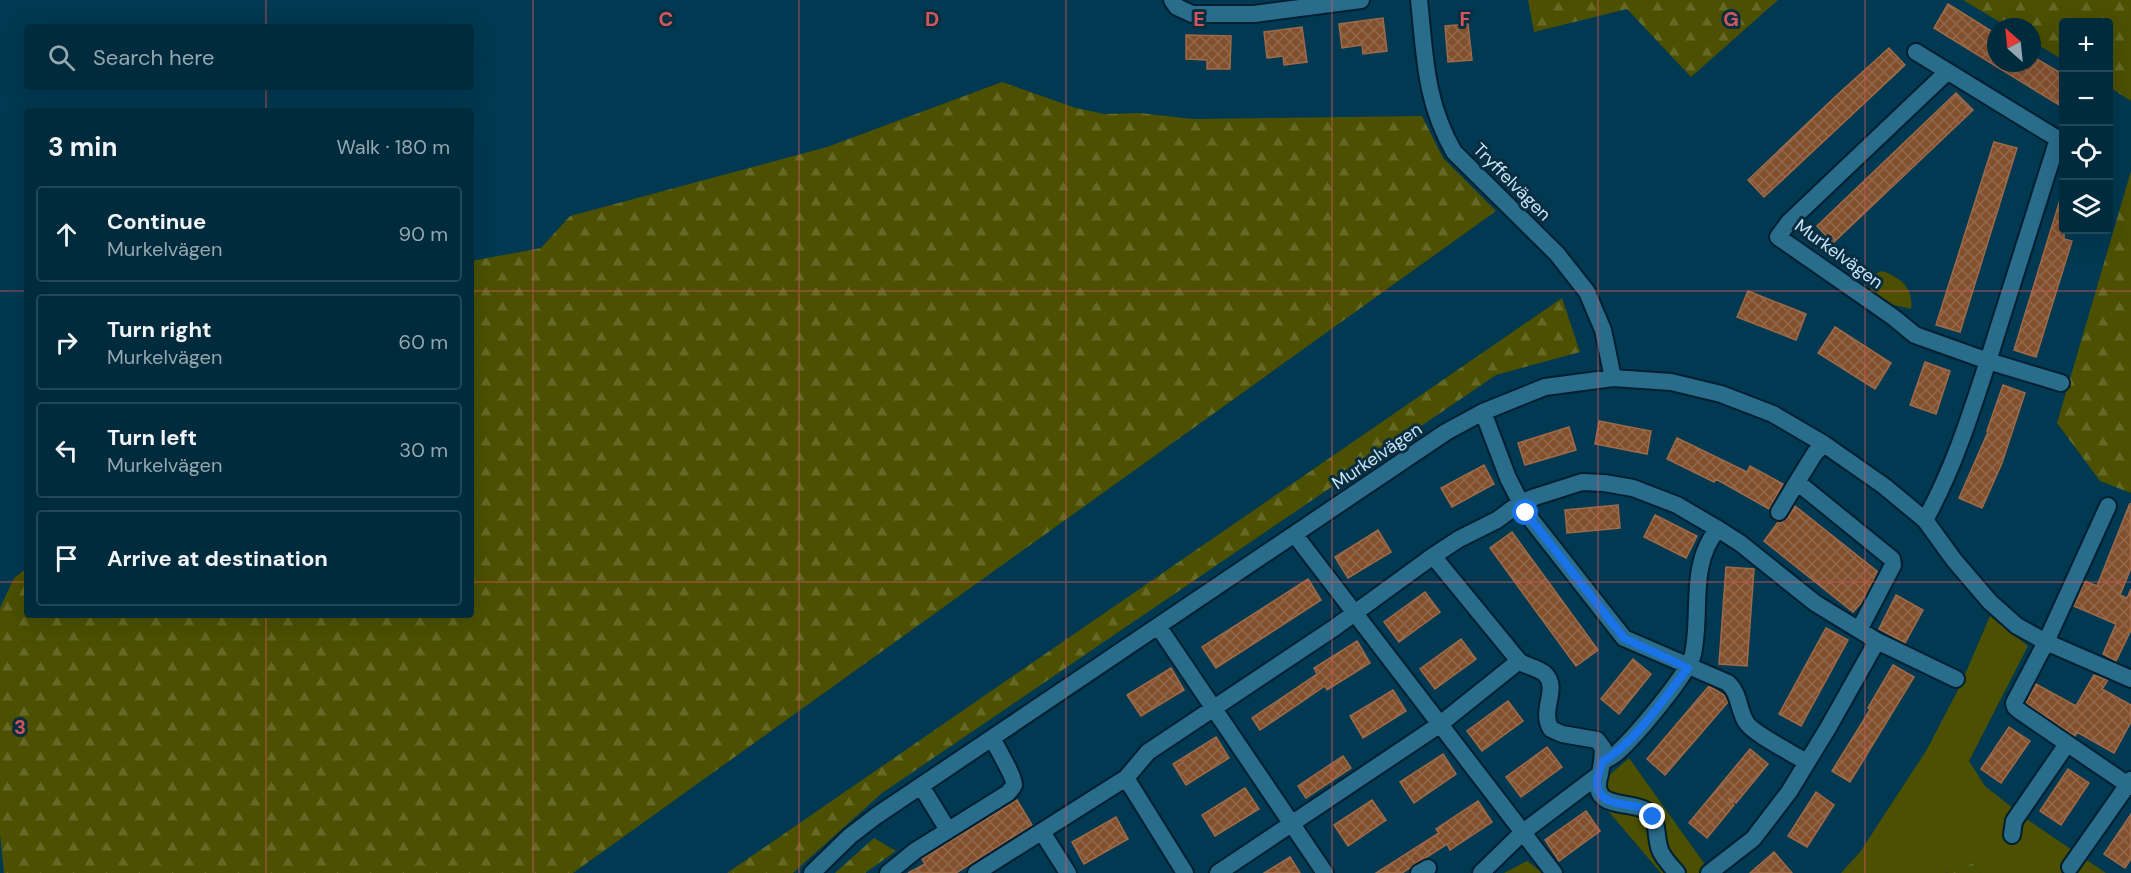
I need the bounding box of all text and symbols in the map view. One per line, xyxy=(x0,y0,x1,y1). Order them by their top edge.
text: C xyxy=(659,6,673,32)
text: D xyxy=(925,6,939,32)
text: E xyxy=(1193,6,1205,32)
text: F xyxy=(1459,6,1471,32)
text: G xyxy=(1723,6,1739,32)
north arrow xyxy=(1987,18,2041,72)
map controls xyxy=(2059,18,2113,234)
button: + xyxy=(2059,18,2113,72)
search box xyxy=(24,24,474,90)
icon: search xyxy=(45,41,78,74)
text: Search here xyxy=(93,43,214,72)
button: − xyxy=(2059,72,2113,126)
button: locate xyxy=(2059,126,2113,180)
text: 3 min xyxy=(48,130,117,164)
text: Walk · 180 m xyxy=(336,134,450,160)
street label: Tryffelvägen xyxy=(1468,138,1556,226)
button: layers xyxy=(2059,180,2113,234)
text: Continue xyxy=(107,207,206,236)
street label: Murkelvägen xyxy=(1790,214,1888,294)
icon: ahead xyxy=(50,218,83,251)
text: 90 m xyxy=(399,221,448,247)
text: Murkelvägen xyxy=(107,236,222,262)
text: Turn right xyxy=(107,315,212,344)
icon: right xyxy=(50,326,83,359)
text: 60 m xyxy=(399,329,448,355)
text: Murkelvägen xyxy=(107,344,222,370)
street label: Murkelvägen xyxy=(1327,417,1427,495)
text: Turn left xyxy=(107,423,197,452)
icon: left xyxy=(50,434,83,467)
text: 30 m xyxy=(399,437,448,463)
text: Murkelvägen xyxy=(107,452,222,478)
route start xyxy=(1512,499,1538,525)
icon: arrive xyxy=(50,542,83,575)
text: Arrive at destination xyxy=(107,544,328,573)
text: 3 xyxy=(14,714,26,740)
route end xyxy=(1639,803,1665,829)

